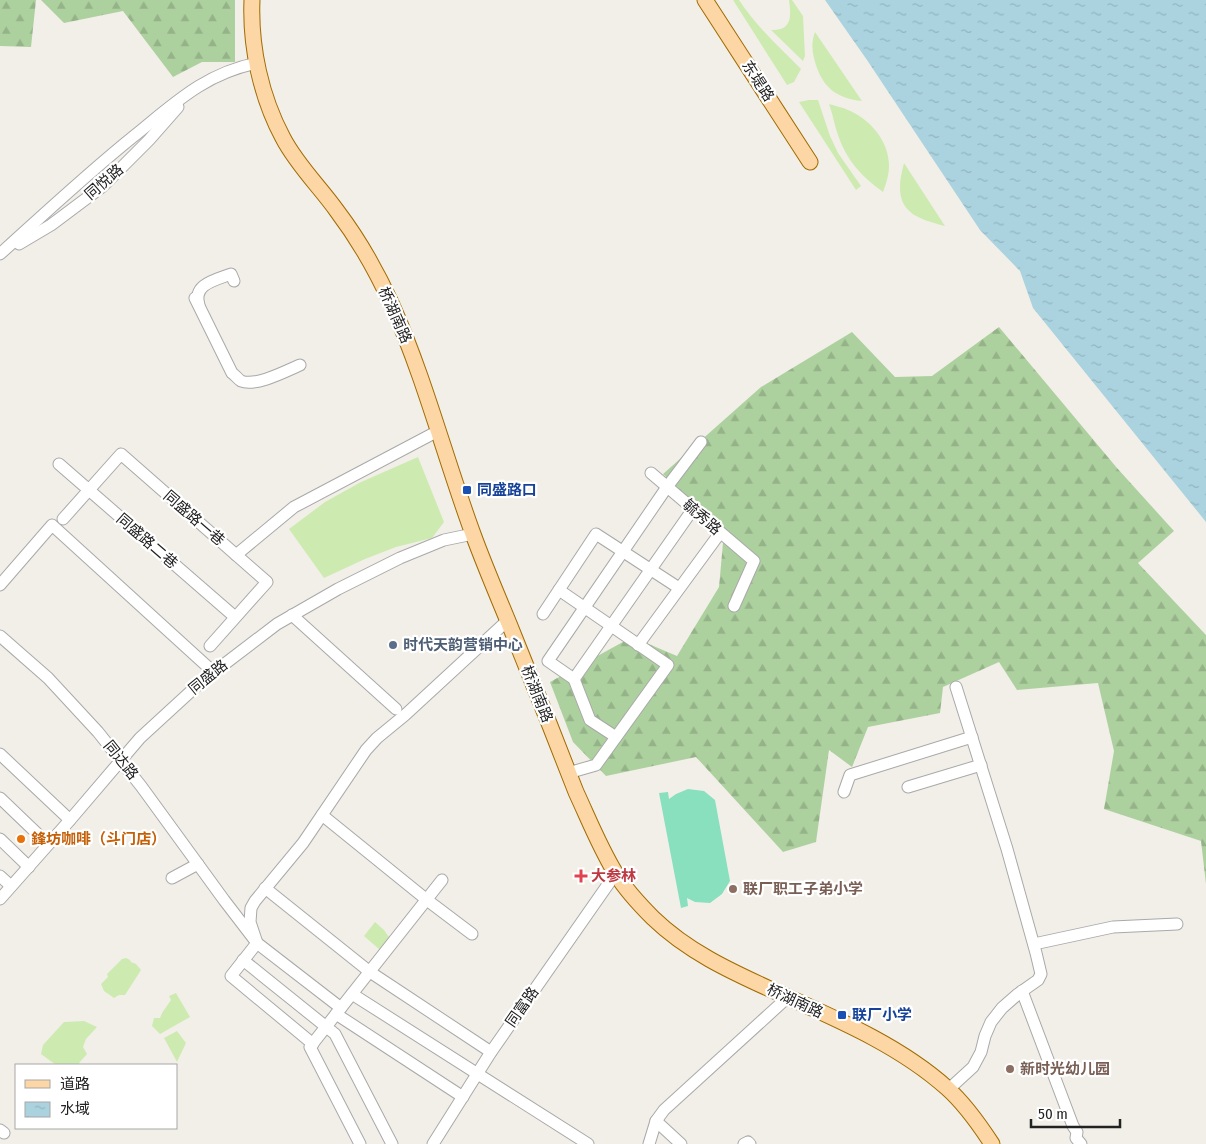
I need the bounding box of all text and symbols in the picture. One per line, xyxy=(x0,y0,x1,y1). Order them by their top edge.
street label: 东堤路 xyxy=(738,57,778,105)
street label: 同悦路 xyxy=(81,160,127,204)
street label: 桥湖南路 xyxy=(375,284,415,346)
place label: 同盛路口 xyxy=(477,481,537,499)
marker: 同盛路口 xyxy=(461,484,473,496)
street label: 同盛路一巷 xyxy=(160,487,228,549)
street label: 毓秀路 xyxy=(679,495,725,539)
street label: 同盛路二巷 xyxy=(113,510,181,572)
place label: 时代天韵营销中心 xyxy=(403,636,523,654)
marker: 时代天韵营销中心 xyxy=(387,639,399,651)
street label: 同盛路 xyxy=(185,656,231,698)
street label: 桥湖南路 xyxy=(517,663,557,725)
street label: 同达路 xyxy=(100,737,142,783)
place label: 鋒坊咖啡（斗门店） xyxy=(31,830,166,848)
marker: 鋒坊咖啡（斗门店） xyxy=(15,833,27,845)
place label: 大参林 xyxy=(591,867,636,885)
marker: 大参林 xyxy=(575,870,587,882)
place label: 联厂职工子弟小学 xyxy=(743,880,863,898)
marker: 联厂职工子弟小学 xyxy=(727,883,739,895)
street label: 桥湖南路 xyxy=(764,980,826,1022)
street label: 同富路 xyxy=(502,983,542,1031)
place label: 联厂小学 xyxy=(852,1006,912,1024)
marker: 联厂小学 xyxy=(836,1009,848,1021)
place label: 新时光幼儿园 xyxy=(1020,1060,1110,1078)
marker: 新时光幼儿园 xyxy=(1004,1063,1016,1075)
legend xyxy=(15,1064,178,1129)
text: 道路 xyxy=(60,1075,90,1093)
scale bar xyxy=(1031,1096,1120,1128)
text: 水域 xyxy=(60,1100,90,1118)
text: 50 m xyxy=(1038,1105,1068,1123)

